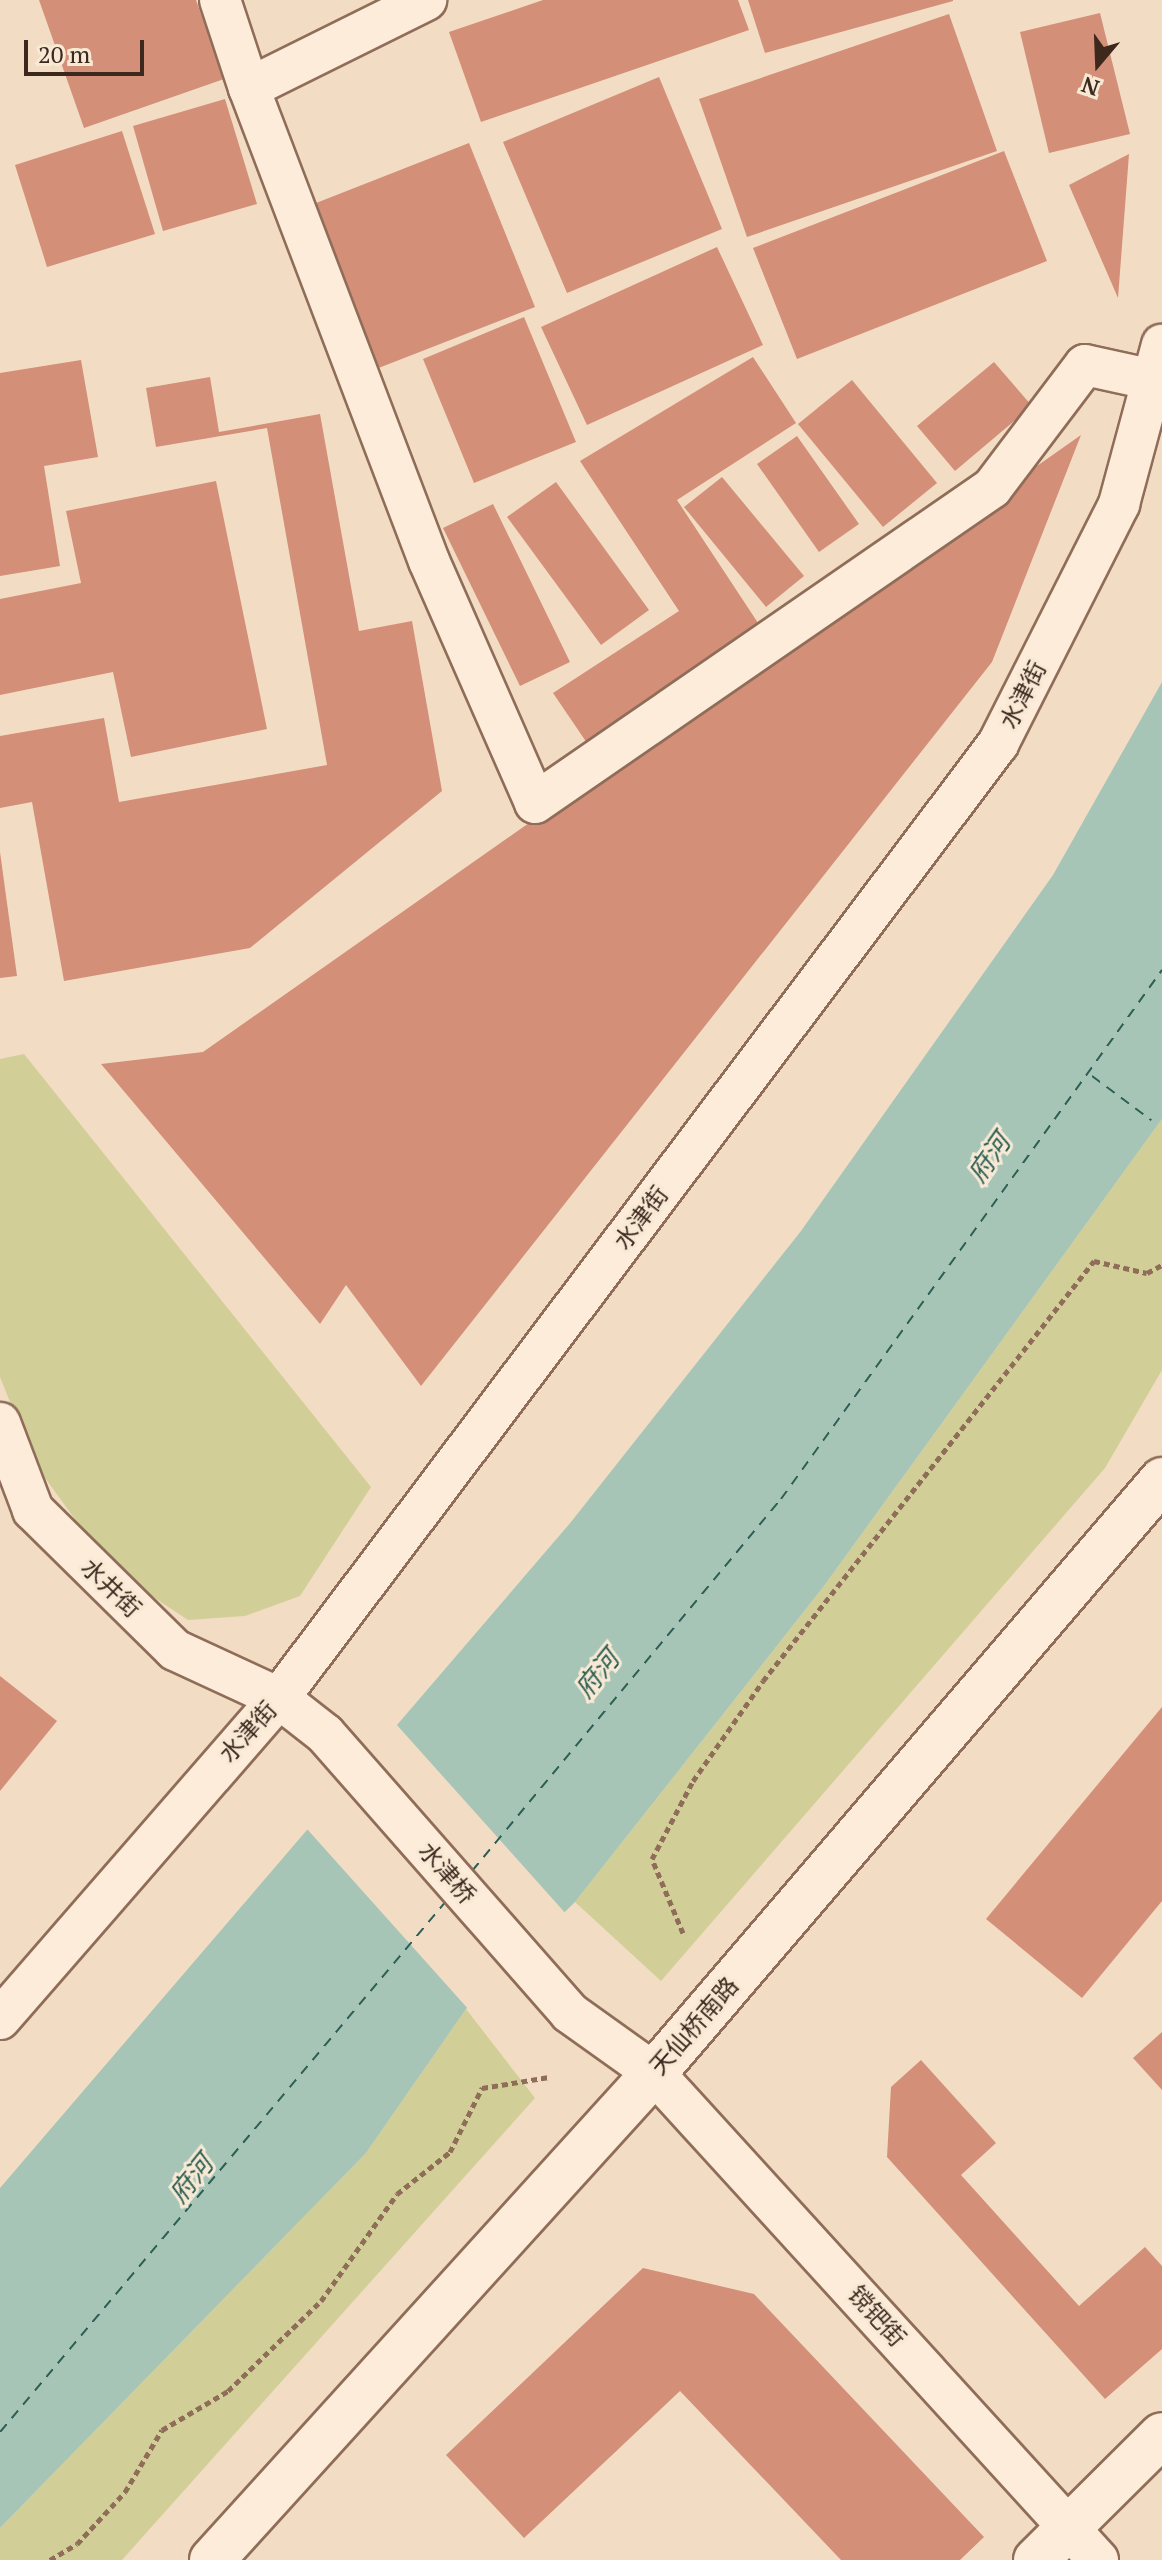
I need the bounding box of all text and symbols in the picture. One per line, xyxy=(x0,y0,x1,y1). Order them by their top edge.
scale bar xyxy=(28,24,148,74)
north arrow xyxy=(1058,24,1138,104)
text: 20 m xyxy=(38,38,90,70)
text: N xyxy=(1077,71,1103,104)
street label: 水津街 xyxy=(994,656,1052,734)
water label: 府河 xyxy=(961,1128,1017,1188)
street label: 水津街 xyxy=(608,1181,674,1255)
street label: 水井街 xyxy=(75,1553,147,1623)
water label: 府河 xyxy=(569,1644,625,1704)
street label: 水津街 xyxy=(213,1696,283,1768)
street label: 水津桥 xyxy=(413,1836,481,1910)
street label: 天仙桥南路 xyxy=(644,1971,744,2081)
water label: 府河 xyxy=(163,2149,219,2209)
street label: 镋钯街 xyxy=(842,2280,912,2352)

